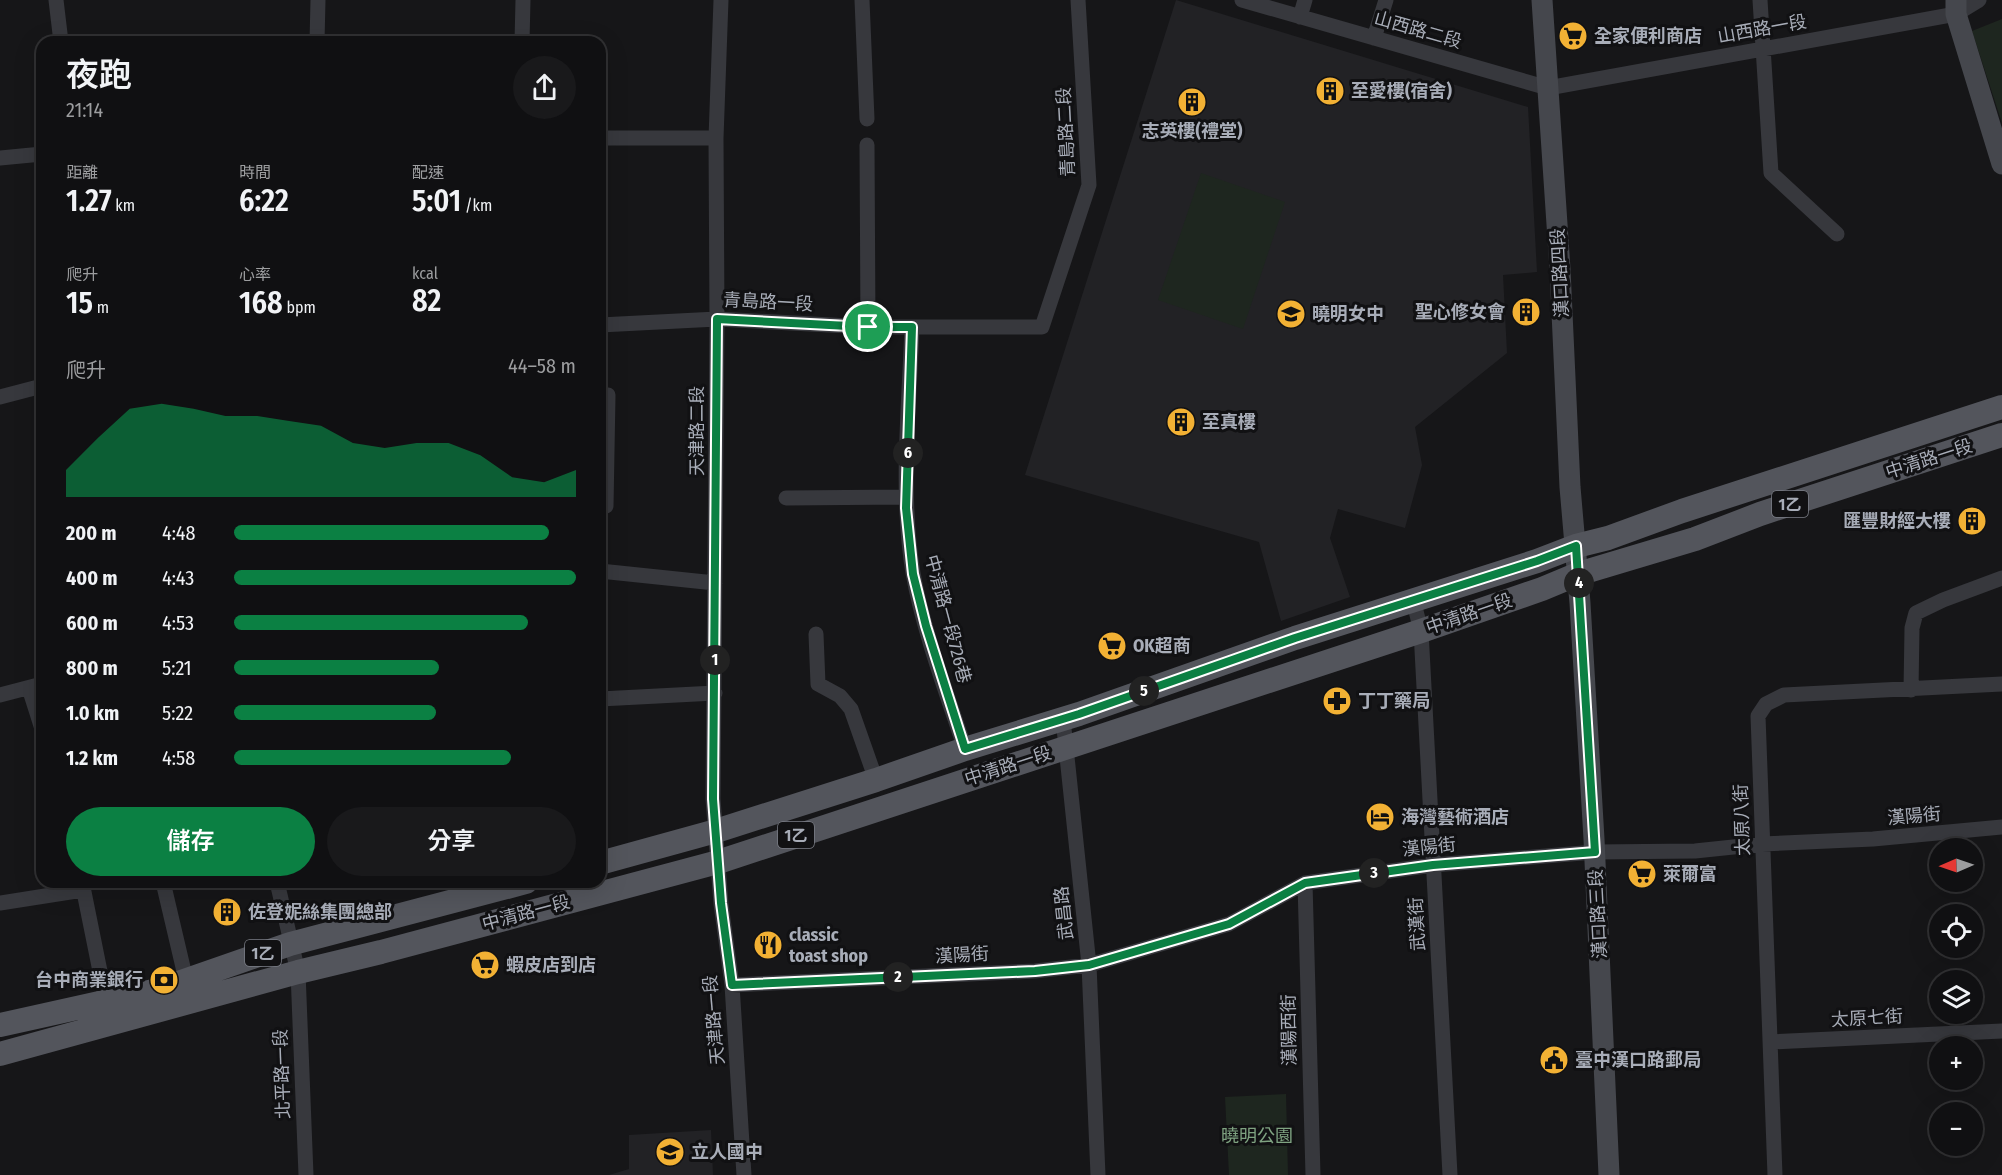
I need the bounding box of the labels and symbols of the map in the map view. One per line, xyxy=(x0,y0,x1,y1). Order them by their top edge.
street label: 山西路二段 xyxy=(1372,7,1464,53)
street label: 山西路一段 xyxy=(1716,10,1808,48)
supermarket icon: 全家便利商店 xyxy=(1557,20,1589,52)
place label: 全家便利商店 xyxy=(1594,25,1702,47)
building icon: 至愛樓(宿舍) xyxy=(1314,75,1346,107)
place label: 至愛樓(宿舍) xyxy=(1351,80,1452,102)
street label: 青島路二段 xyxy=(1053,86,1079,178)
building icon: 志英樓(禮堂) xyxy=(1176,86,1208,118)
place label: 志英樓(禮堂) xyxy=(1142,120,1243,142)
street label: 漢口路四段 xyxy=(1547,227,1573,319)
street label: 青島路一段 xyxy=(722,289,814,315)
building icon: 聖心修女會 xyxy=(1510,296,1542,328)
school or university icon: 曉明女中 xyxy=(1275,298,1307,330)
pin xyxy=(842,301,893,352)
place label: 聖心修女會 xyxy=(1415,301,1506,323)
place label: 曉明女中 xyxy=(1312,303,1384,325)
street label: 天津路二段 xyxy=(686,386,708,476)
building icon: 至真樓 xyxy=(1165,406,1197,438)
place label: 至真樓 xyxy=(1202,411,1256,433)
street label: 中清路一段 xyxy=(1883,435,1975,483)
pin: 6 xyxy=(893,438,923,468)
road number: 1乙 xyxy=(1772,491,1808,517)
building icon: 匯豐財經大樓 xyxy=(1956,505,1988,537)
place label: 匯豐財經大樓 xyxy=(1843,510,1951,532)
street label: 中清路一段726巷 xyxy=(920,552,976,686)
pin: 4 xyxy=(1564,568,1594,598)
street label: 中清路一段 xyxy=(1423,589,1515,639)
supermarket icon: OK超商 xyxy=(1096,630,1128,662)
place label: OK超商 xyxy=(1133,635,1191,657)
pin: 1 xyxy=(700,645,730,675)
pin: 5 xyxy=(1129,676,1159,706)
pharmacy icon: 丁丁藥局 xyxy=(1321,685,1353,717)
place label: 丁丁藥局 xyxy=(1358,690,1430,712)
street label: 中清路一段 xyxy=(962,742,1054,790)
street label: 太原八街 xyxy=(1730,784,1754,856)
hotel icon: 海灣藝術酒店 xyxy=(1364,801,1396,833)
street label: 漢陽街 xyxy=(1886,803,1942,829)
place label: 海灣藝術酒店 xyxy=(1401,806,1509,828)
road number: 1乙 xyxy=(778,822,814,848)
street label: 漢陽街 xyxy=(1401,833,1457,861)
north arrow xyxy=(1929,838,1983,892)
pin: 3 xyxy=(1359,858,1389,888)
supermarket icon: 萊爾富 xyxy=(1626,858,1658,890)
place label: 萊爾富 xyxy=(1663,863,1717,885)
street label: 漢口路三段 xyxy=(1585,868,1611,960)
street label: 武昌路 xyxy=(1050,885,1078,941)
street label: 中清路一段 xyxy=(480,891,572,935)
building icon: 佐登妮絲集團總部 xyxy=(211,896,243,928)
street label: 武漢街 xyxy=(1405,896,1429,952)
place label: 佐登妮絲集團總部 xyxy=(248,901,392,923)
place label: classic toast shop xyxy=(789,924,868,967)
restaurant icon: classic toast shop xyxy=(752,929,784,961)
road number: 1乙 xyxy=(245,940,281,966)
street label: 漢陽街 xyxy=(934,943,990,967)
supermarket icon: 蝦皮店到店 xyxy=(469,949,501,981)
place label: 蝦皮店到店 xyxy=(506,954,596,976)
pin: 2 xyxy=(883,962,913,992)
bank icon: 台中商業銀行 xyxy=(148,964,180,996)
place label: 台中商業銀行 xyxy=(35,969,143,991)
street label: 天津路一段 xyxy=(699,974,729,1066)
street label: 漢陽西街 xyxy=(1277,994,1301,1066)
street label: 太原七街 xyxy=(1830,1005,1904,1031)
street label: 北平路一段 xyxy=(269,1029,295,1119)
public building icon: 臺中漢口路郵局 xyxy=(1538,1044,1570,1076)
place label: 臺中漢口路郵局 xyxy=(1575,1049,1701,1071)
park label: 曉明公園 xyxy=(1221,1125,1293,1147)
school or university icon: 立人國中 xyxy=(654,1136,686,1168)
place label: 立人國中 xyxy=(691,1141,763,1163)

